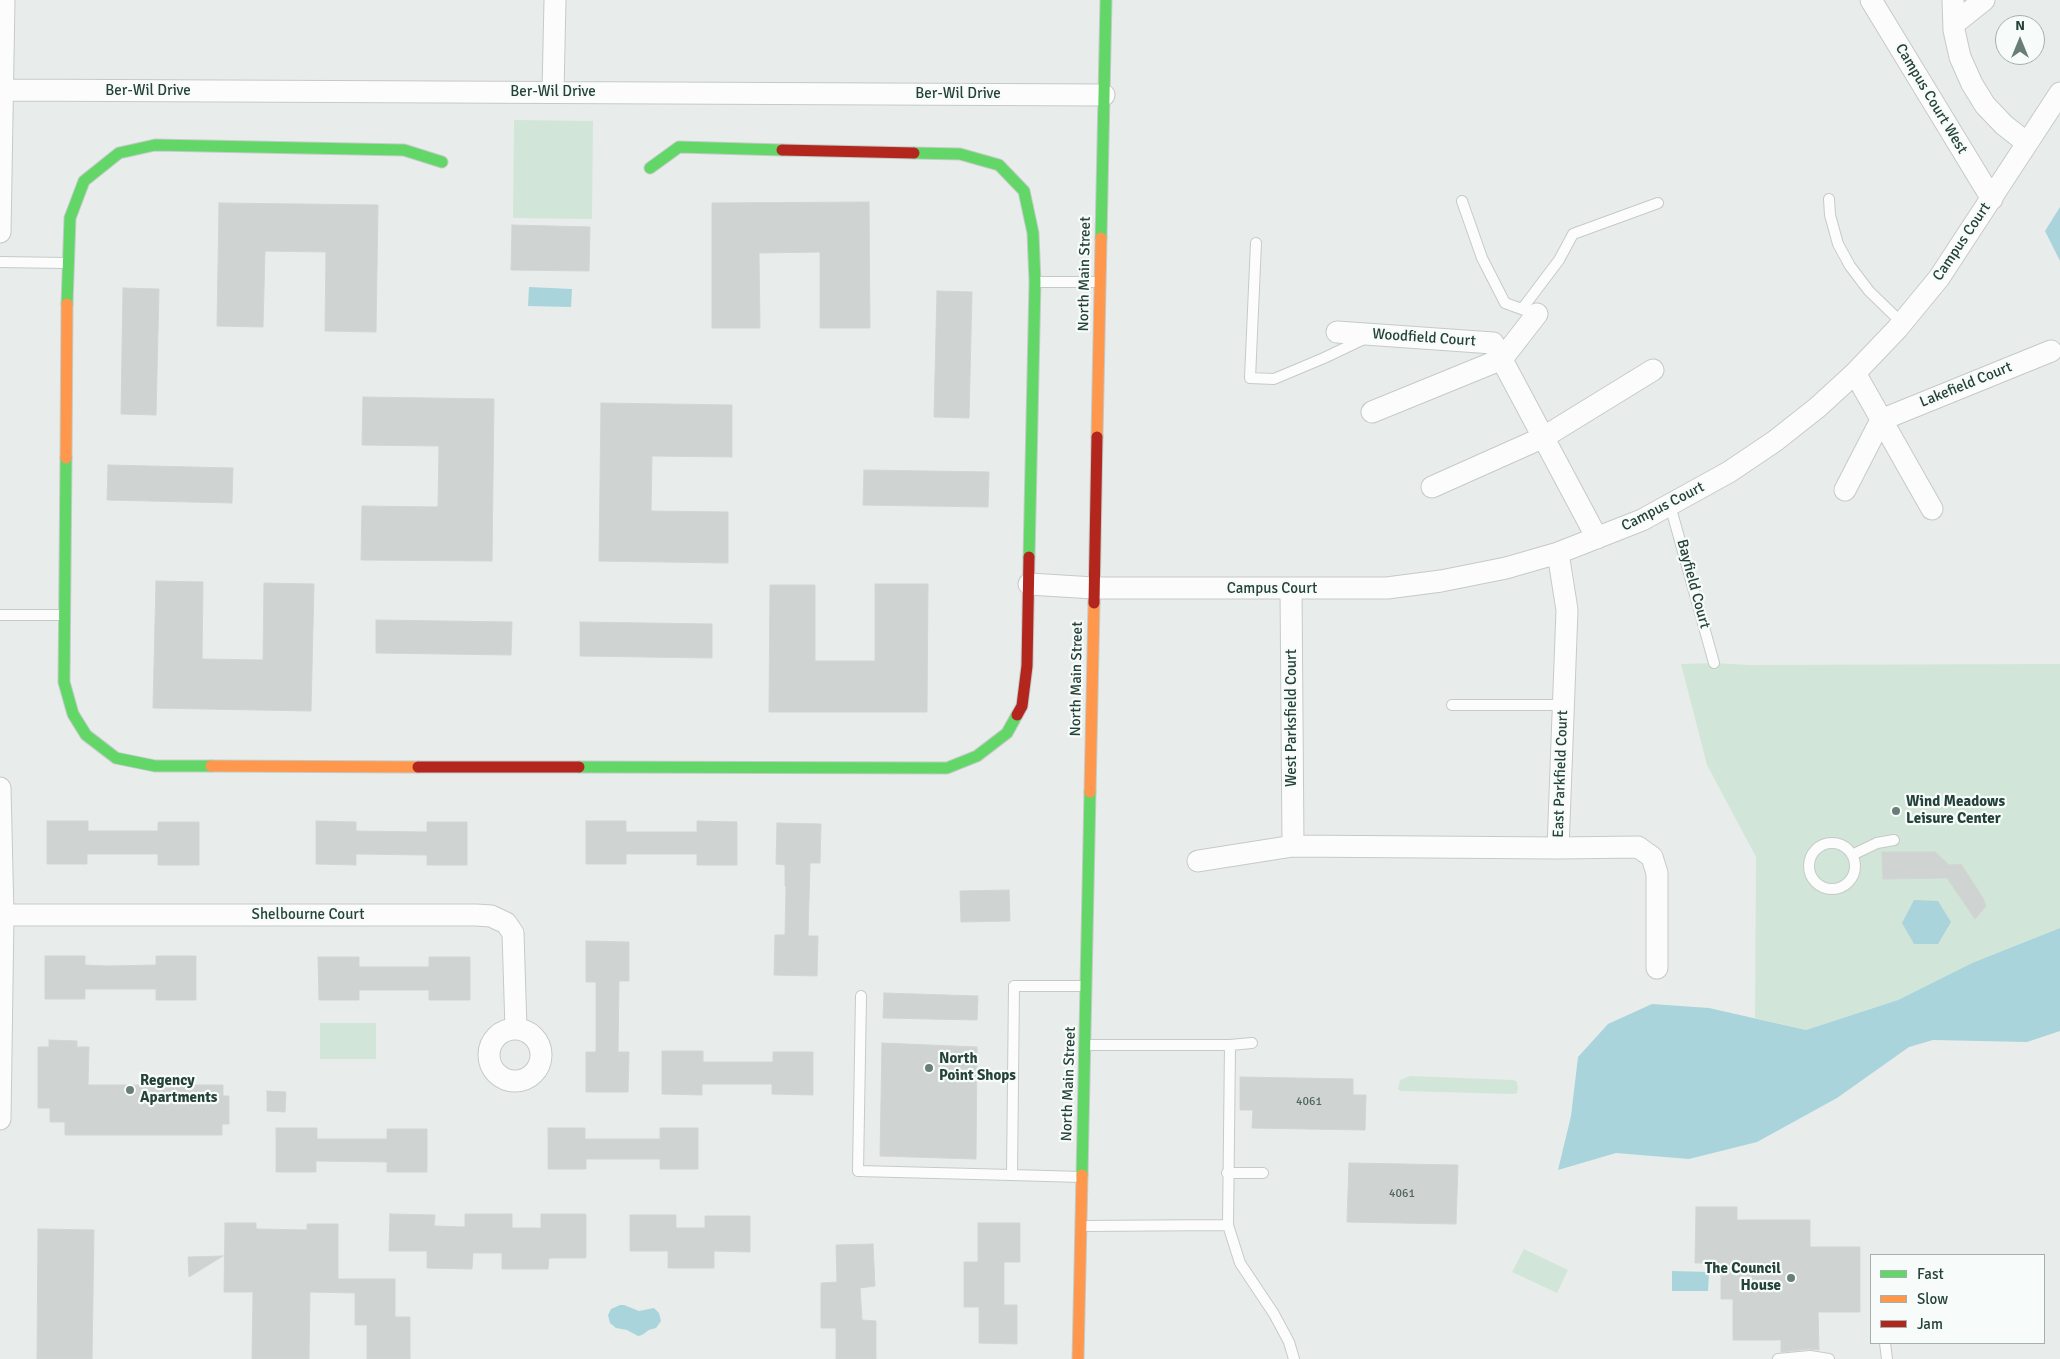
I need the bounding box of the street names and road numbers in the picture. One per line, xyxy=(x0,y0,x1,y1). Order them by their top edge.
street label: Campus Court West xyxy=(1891,41,1971,157)
street label: Ber-Wil Drive xyxy=(105,82,191,100)
street label: Ber-Wil Drive xyxy=(510,83,596,101)
street label: Ber-Wil Drive xyxy=(915,85,1001,103)
street label: Campus Court xyxy=(1929,199,1995,285)
street label: North Main Street xyxy=(1075,216,1095,332)
street label: Woodfield Court xyxy=(1372,325,1476,351)
street label: Lakefield Court xyxy=(1917,358,2015,412)
street label: Campus Court xyxy=(1619,478,1707,536)
street label: Bayfield Court xyxy=(1672,537,1714,631)
street label: Campus Court xyxy=(1227,580,1317,598)
street label: North Main Street xyxy=(1067,621,1087,737)
street label: West Parksfield Court xyxy=(1283,649,1301,787)
street label: East Parkfield Court xyxy=(1550,710,1572,838)
street label: Shelbourne Court xyxy=(252,906,364,924)
street label: North Main Street xyxy=(1058,1026,1080,1142)

